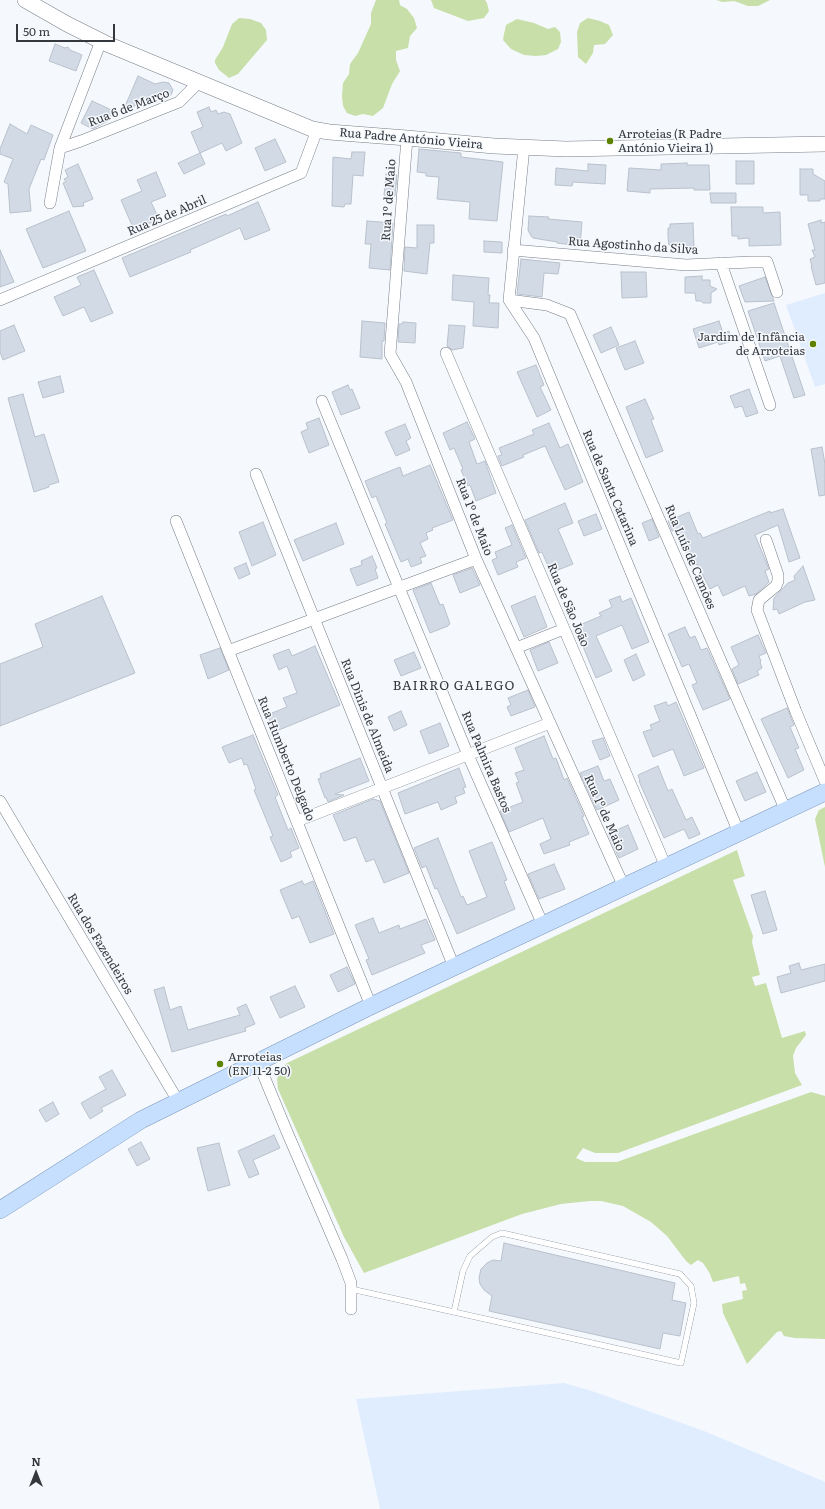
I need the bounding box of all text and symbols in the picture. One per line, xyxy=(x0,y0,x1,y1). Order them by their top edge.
scale bar xyxy=(18,16,117,42)
text: 50 m xyxy=(23,22,50,40)
street label: Rua 6 de Março xyxy=(86,86,172,130)
street label: Rua Padre António Vieira xyxy=(339,126,483,152)
place label: Arroteias (R Padre António Vieira 1) xyxy=(618,127,722,155)
marker: Arroteias (R Padre António Vieira 1) xyxy=(605,136,615,146)
street label: Rua 1º de Maio xyxy=(379,159,399,241)
street label: Rua 25 de Abril xyxy=(125,193,209,239)
street label: Rua Agostinho da Silva xyxy=(567,234,699,258)
place label: Jardim de Infância de Arroteias xyxy=(698,330,805,358)
marker: Jardim de Infância de Arroteias xyxy=(808,339,818,349)
street label: Rua de Santa Catarina xyxy=(579,428,641,548)
street label: Rua 1º de Maio xyxy=(453,476,495,558)
street label: Rua Luís de Camões xyxy=(661,503,719,611)
street label: Rua de São João xyxy=(544,561,592,649)
street label: Rua Dinis de Almeida xyxy=(338,657,396,775)
district label: BAIRRO GALEGO xyxy=(393,678,515,694)
street label: Rua Humberto Delgado xyxy=(254,695,318,823)
street label: Rua Palmira Bastos xyxy=(458,709,514,815)
street label: Rua 1º de Maio xyxy=(581,773,627,853)
street label: Rua dos Fazendeiros xyxy=(64,891,136,997)
place label: Arroteias (EN 11-2 50) xyxy=(228,1050,291,1078)
marker: Arroteias (EN 11-2 50) xyxy=(215,1059,225,1069)
north arrow xyxy=(16,1453,56,1493)
text: N xyxy=(31,1453,41,1469)

